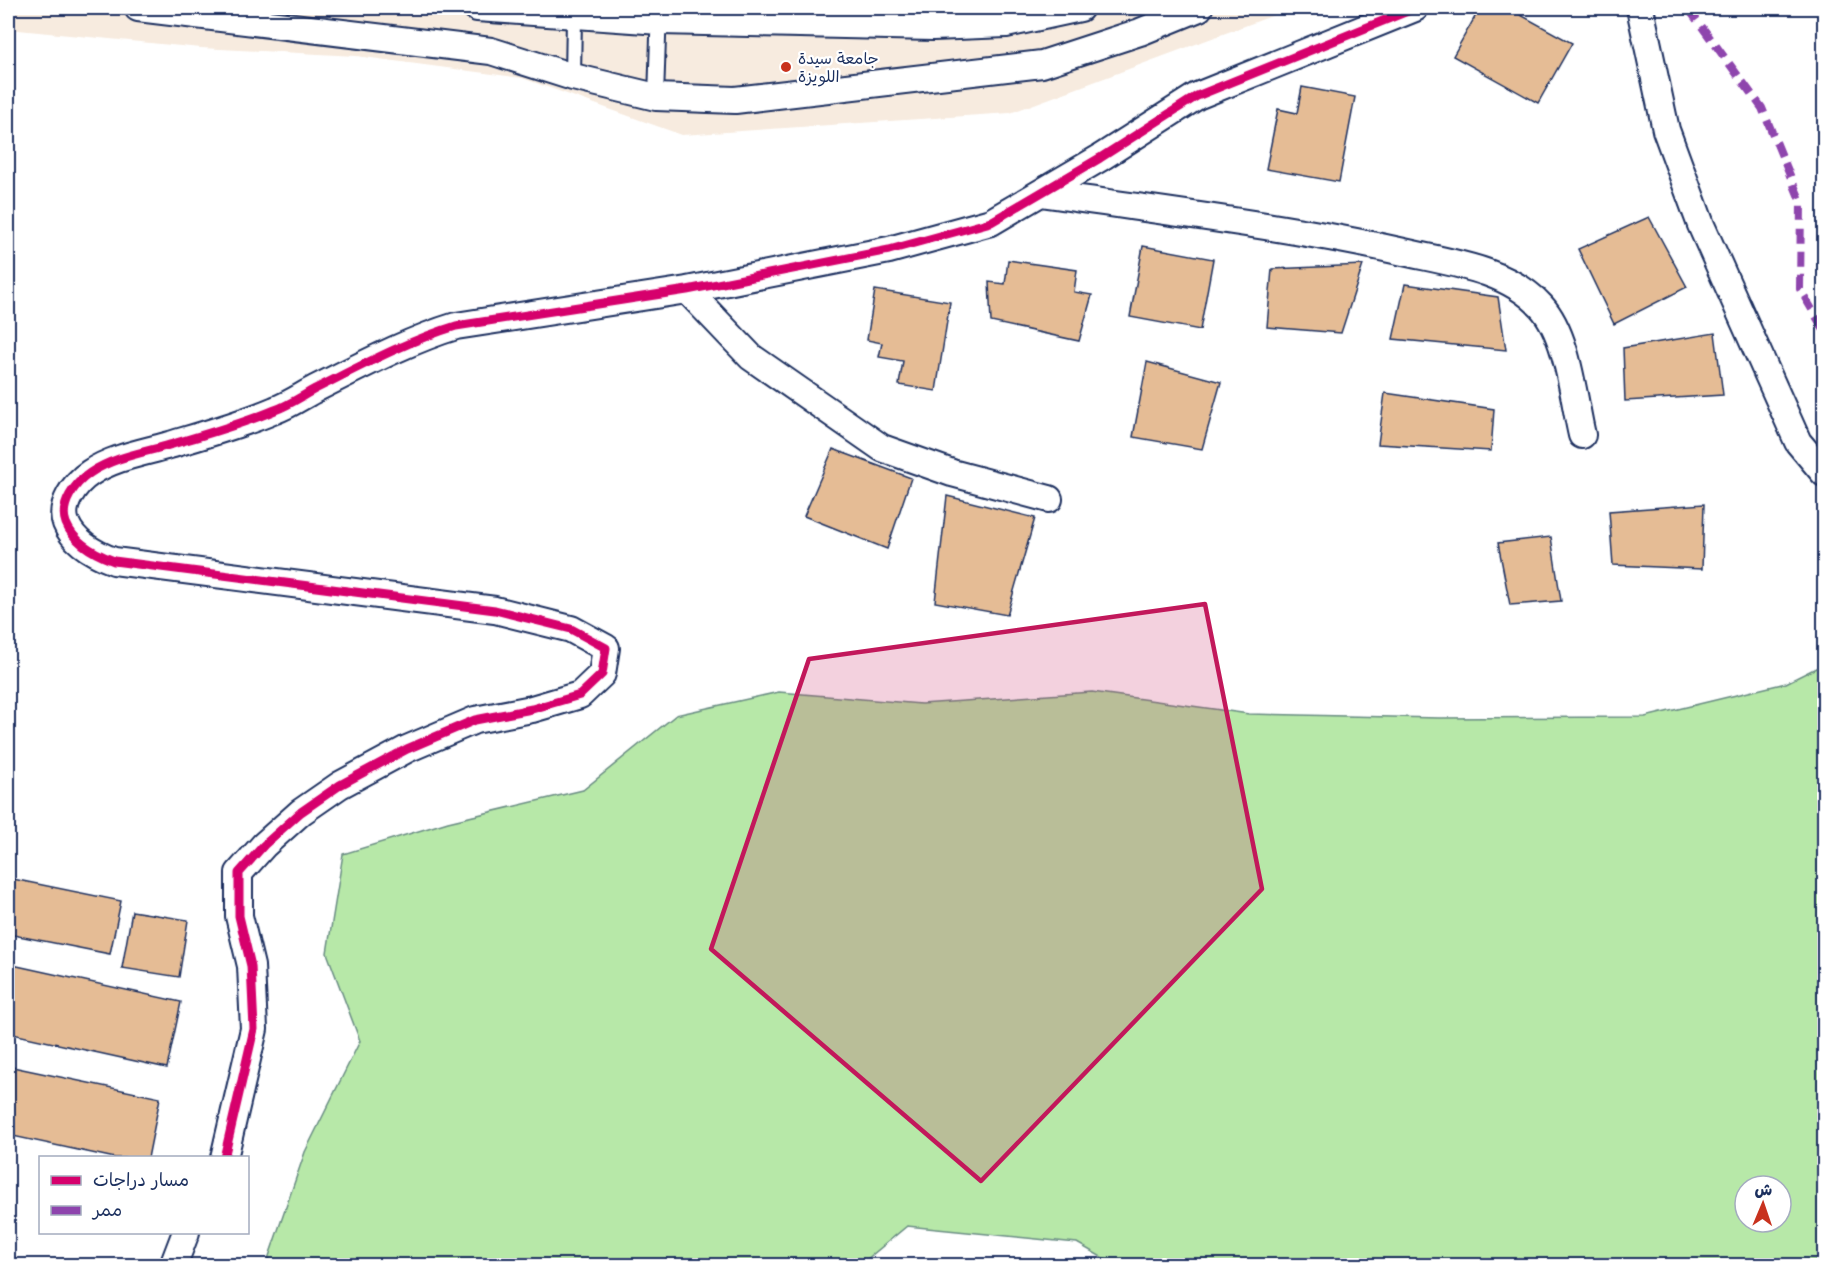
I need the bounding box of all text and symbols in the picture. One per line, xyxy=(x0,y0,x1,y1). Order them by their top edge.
place label: جامعة سيدة اللويزة xyxy=(798,47,879,87)
marker: جامعة سيدة اللويزة xyxy=(779,60,793,74)
legend xyxy=(39,1156,249,1234)
text: مسار دراجات xyxy=(93,1167,189,1191)
north arrow xyxy=(1733,1174,1793,1234)
text: ش xyxy=(1754,1178,1773,1199)
text: ممر xyxy=(91,1197,122,1221)

